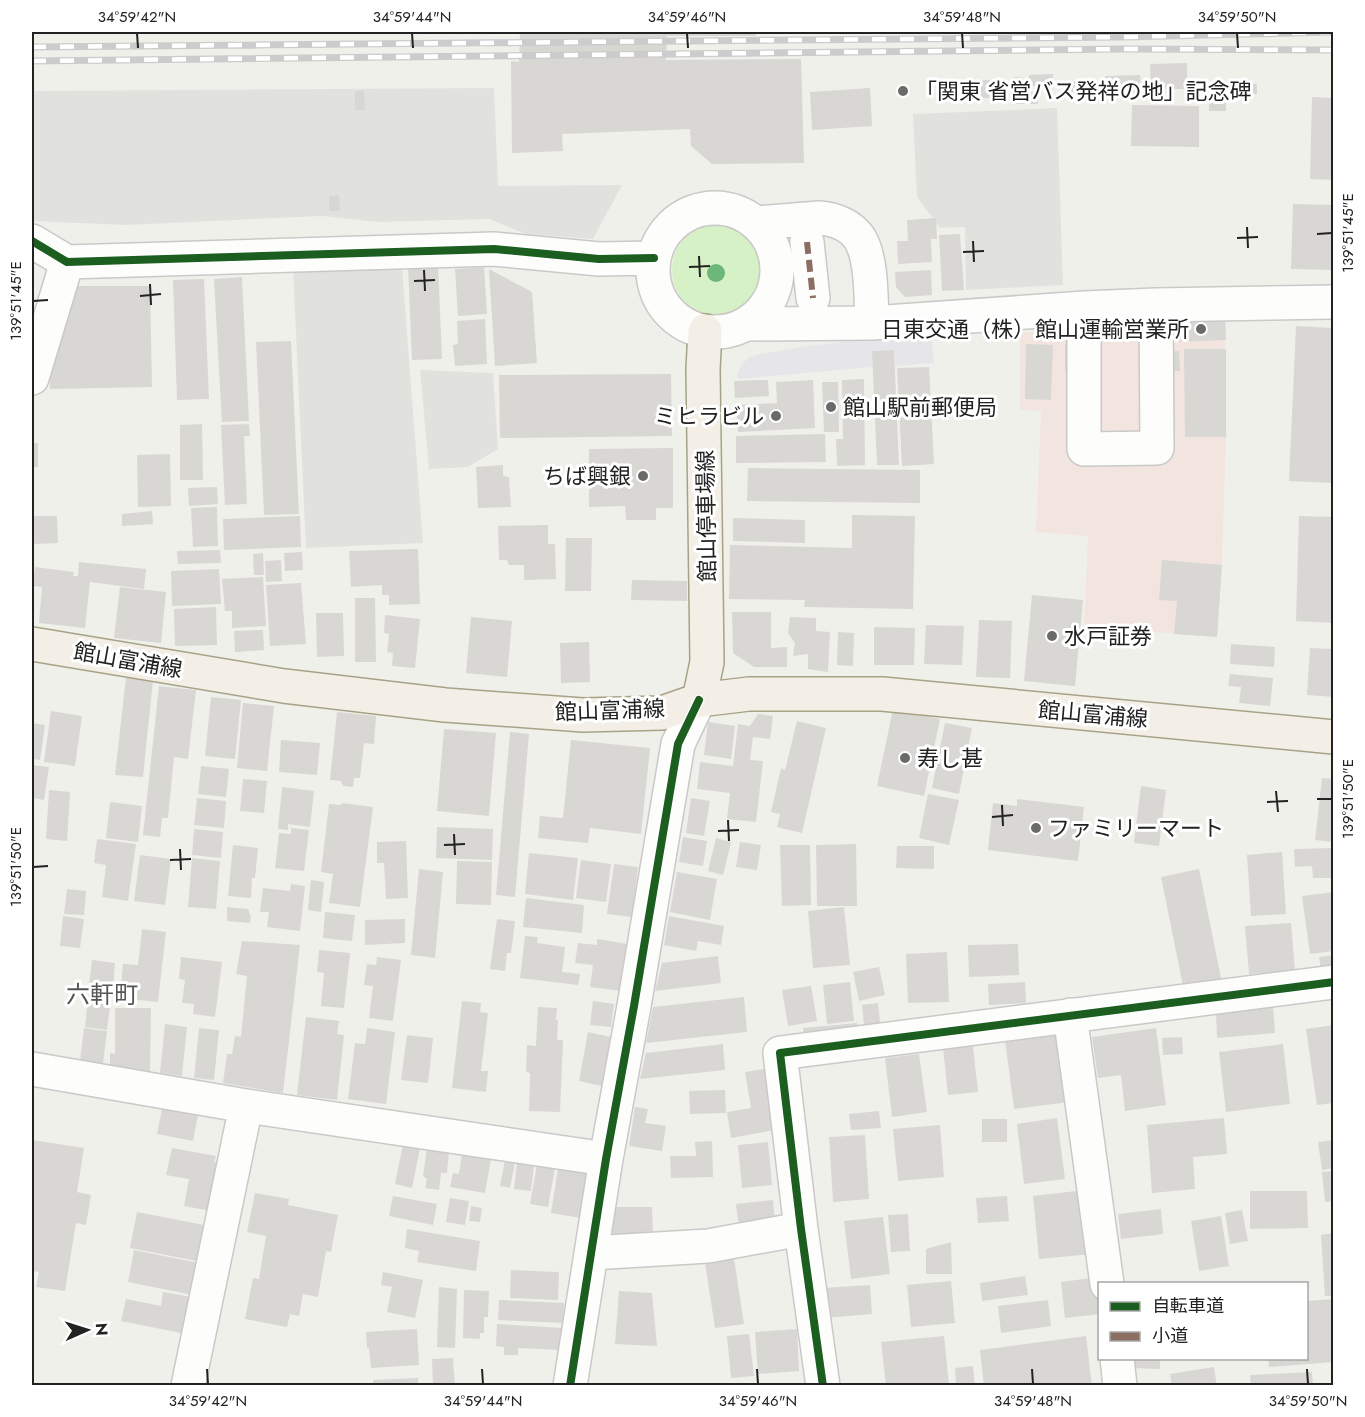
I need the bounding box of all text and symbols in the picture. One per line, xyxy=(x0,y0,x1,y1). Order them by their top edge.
text: 34°59'42"N xyxy=(98,6,176,28)
text: 34°59'44"N xyxy=(373,6,451,28)
text: 34°59'46"N xyxy=(648,6,726,28)
text: 34°59'48"N xyxy=(923,6,1001,28)
text: 34°59'50"N xyxy=(1198,6,1276,28)
place label: 「関東 省営バス発祥の地」記念碑 xyxy=(915,75,1252,107)
marker: 「関東 省営バス発祥の地」記念碑 xyxy=(896,84,910,98)
text: 139°51'45"E xyxy=(1337,193,1359,273)
text: 139°51'45"E xyxy=(5,261,27,341)
place label: 日東交通（株）館山運輸営業所 xyxy=(881,313,1189,345)
marker: 日東交通（株）館山運輸営業所 xyxy=(1194,322,1208,336)
place label: 館山駅前郵便局 xyxy=(843,391,997,423)
place label: ミヒラビル xyxy=(654,400,764,432)
marker: 館山駅前郵便局 xyxy=(824,400,838,414)
marker: ミヒラビル xyxy=(769,409,783,423)
street label: 館山停車場線 xyxy=(689,450,723,582)
place label: ちば興銀 xyxy=(543,460,631,492)
marker: ちば興銀 xyxy=(636,469,650,483)
place label: 水戸証券 xyxy=(1064,620,1152,652)
marker: 水戸証券 xyxy=(1045,629,1059,643)
street label: 館山富浦線 xyxy=(71,635,185,685)
street label: 館山富浦線 xyxy=(554,692,666,728)
street label: 館山富浦線 xyxy=(1037,693,1149,735)
place label: 寿し甚 xyxy=(917,742,983,774)
marker: 寿し甚 xyxy=(898,751,912,765)
text: 139°51'50"E xyxy=(1337,759,1359,839)
place label: ファミリーマート xyxy=(1048,812,1224,844)
marker: ファミリーマート xyxy=(1029,821,1043,835)
text: 139°51'50"E xyxy=(5,827,27,907)
district label: 六軒町 xyxy=(66,977,138,1012)
legend xyxy=(1098,1282,1308,1360)
text: 自転車道 xyxy=(1152,1293,1224,1319)
north arrow xyxy=(57,1300,117,1360)
text: N xyxy=(90,1322,113,1336)
text: 小道 xyxy=(1152,1323,1188,1349)
text: 34°59'42"N xyxy=(169,1390,247,1412)
text: 34°59'44"N xyxy=(444,1390,522,1412)
text: 34°59'46"N xyxy=(719,1390,797,1412)
text: 34°59'48"N xyxy=(994,1390,1072,1412)
text: 34°59'50"N xyxy=(1269,1390,1347,1412)

